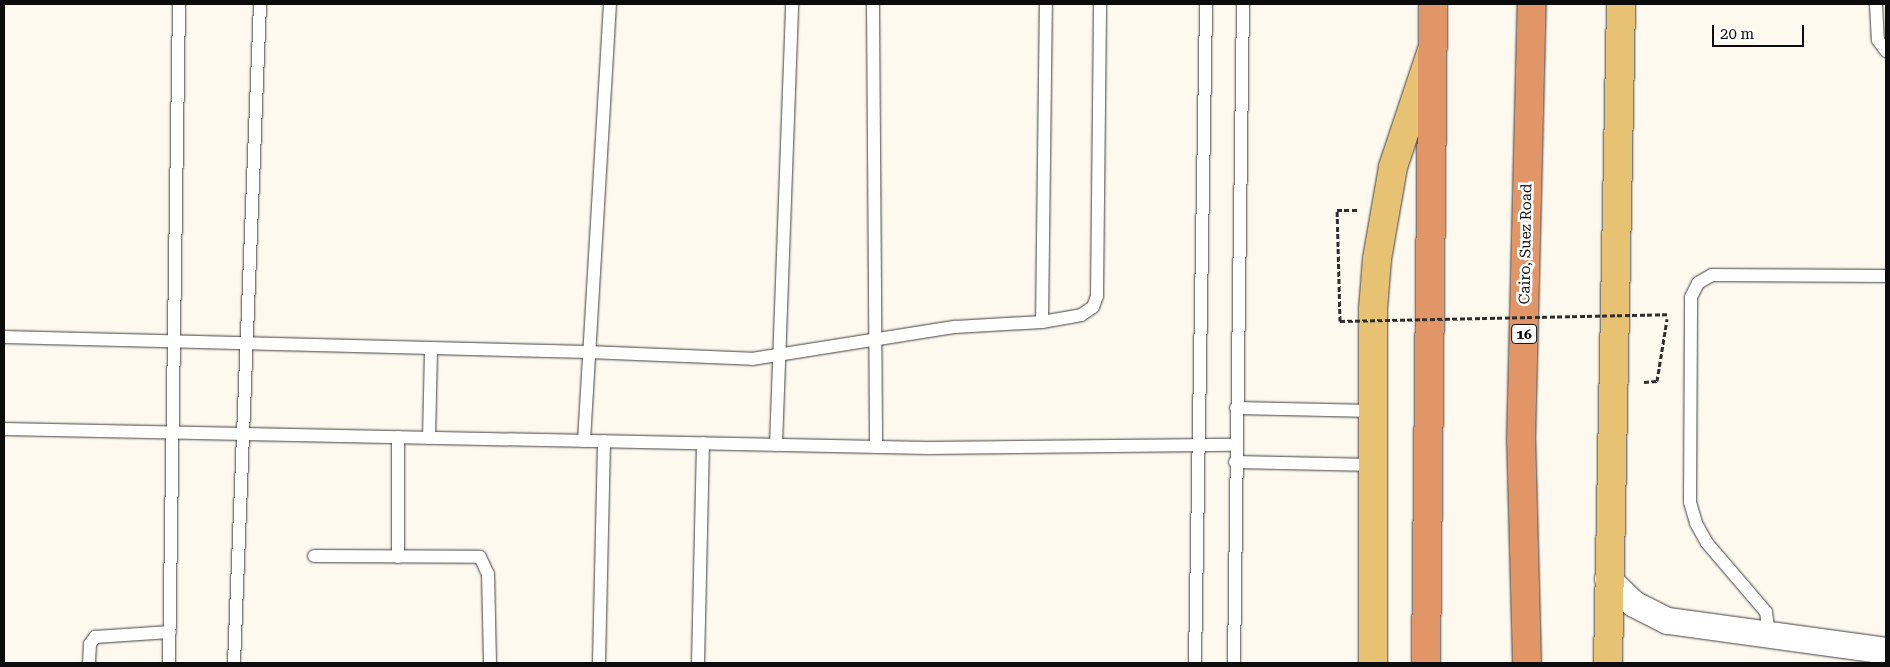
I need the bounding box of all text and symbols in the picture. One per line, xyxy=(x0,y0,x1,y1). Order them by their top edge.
scale bar xyxy=(1715,15,1808,47)
text: 20 m xyxy=(1720,25,1754,43)
street label: Cairo, Suez Road xyxy=(1516,184,1536,304)
road number: 16 xyxy=(1510,322,1538,346)

